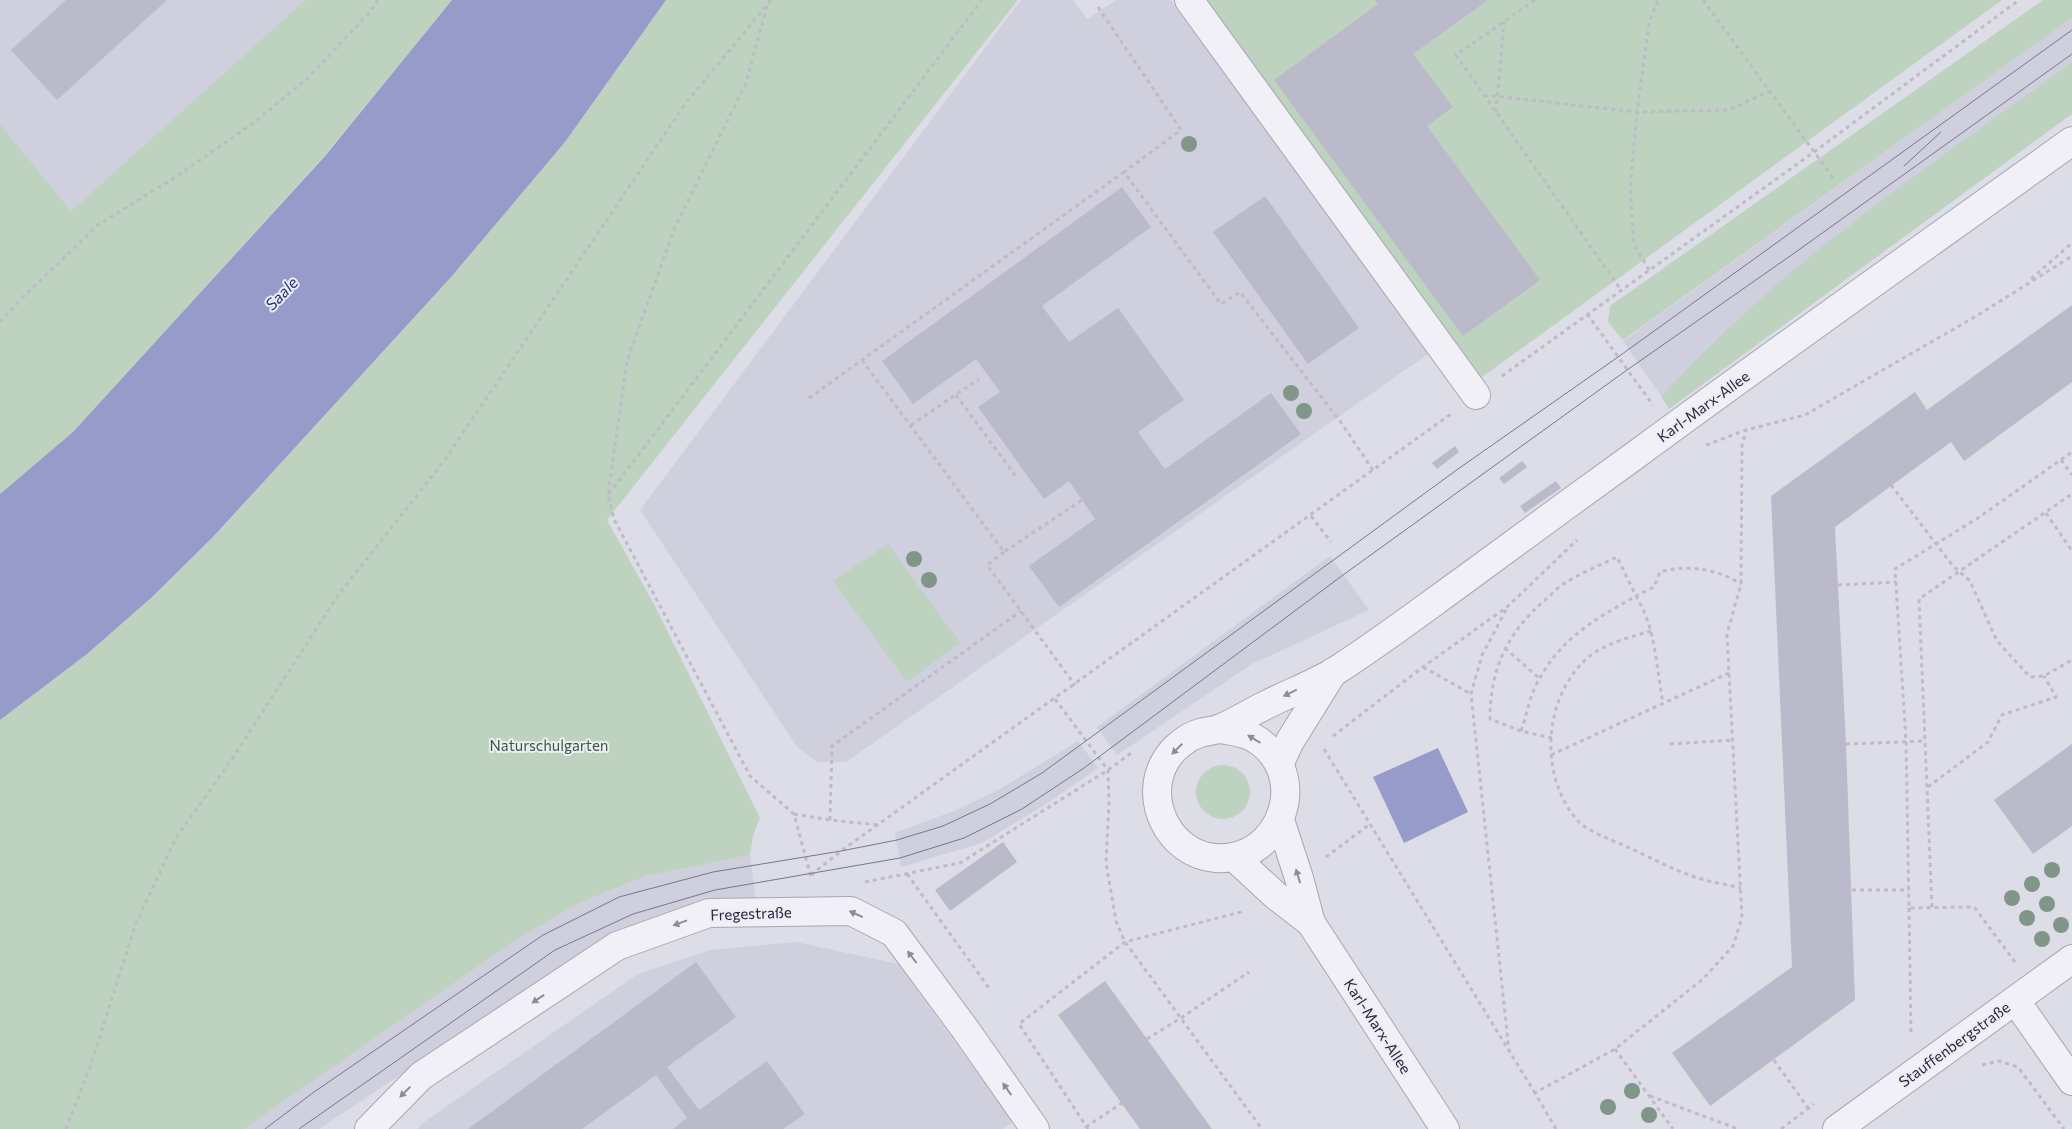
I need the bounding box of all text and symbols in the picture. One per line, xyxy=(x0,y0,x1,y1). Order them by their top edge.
water label: Saale xyxy=(261,272,302,313)
street label: Karl-Marx-Allee xyxy=(1653,366,1753,445)
one-way arrow xyxy=(1282,689,1297,698)
one-way arrow xyxy=(1247,735,1260,744)
park label: Naturschulgarten xyxy=(490,736,608,754)
one-way arrow xyxy=(1171,743,1183,755)
one-way arrow xyxy=(1294,868,1302,883)
street label: Fregestraße xyxy=(710,903,792,923)
one-way arrow xyxy=(849,910,863,918)
one-way arrow xyxy=(673,920,688,927)
one-way arrow xyxy=(907,950,917,964)
street label: Karl-Marx-Allee xyxy=(1341,975,1415,1077)
one-way arrow xyxy=(531,994,544,1003)
street label: Stauffenbergstraße xyxy=(1895,998,2013,1090)
one-way arrow xyxy=(1002,1082,1012,1096)
one-way arrow xyxy=(399,1086,411,1098)

